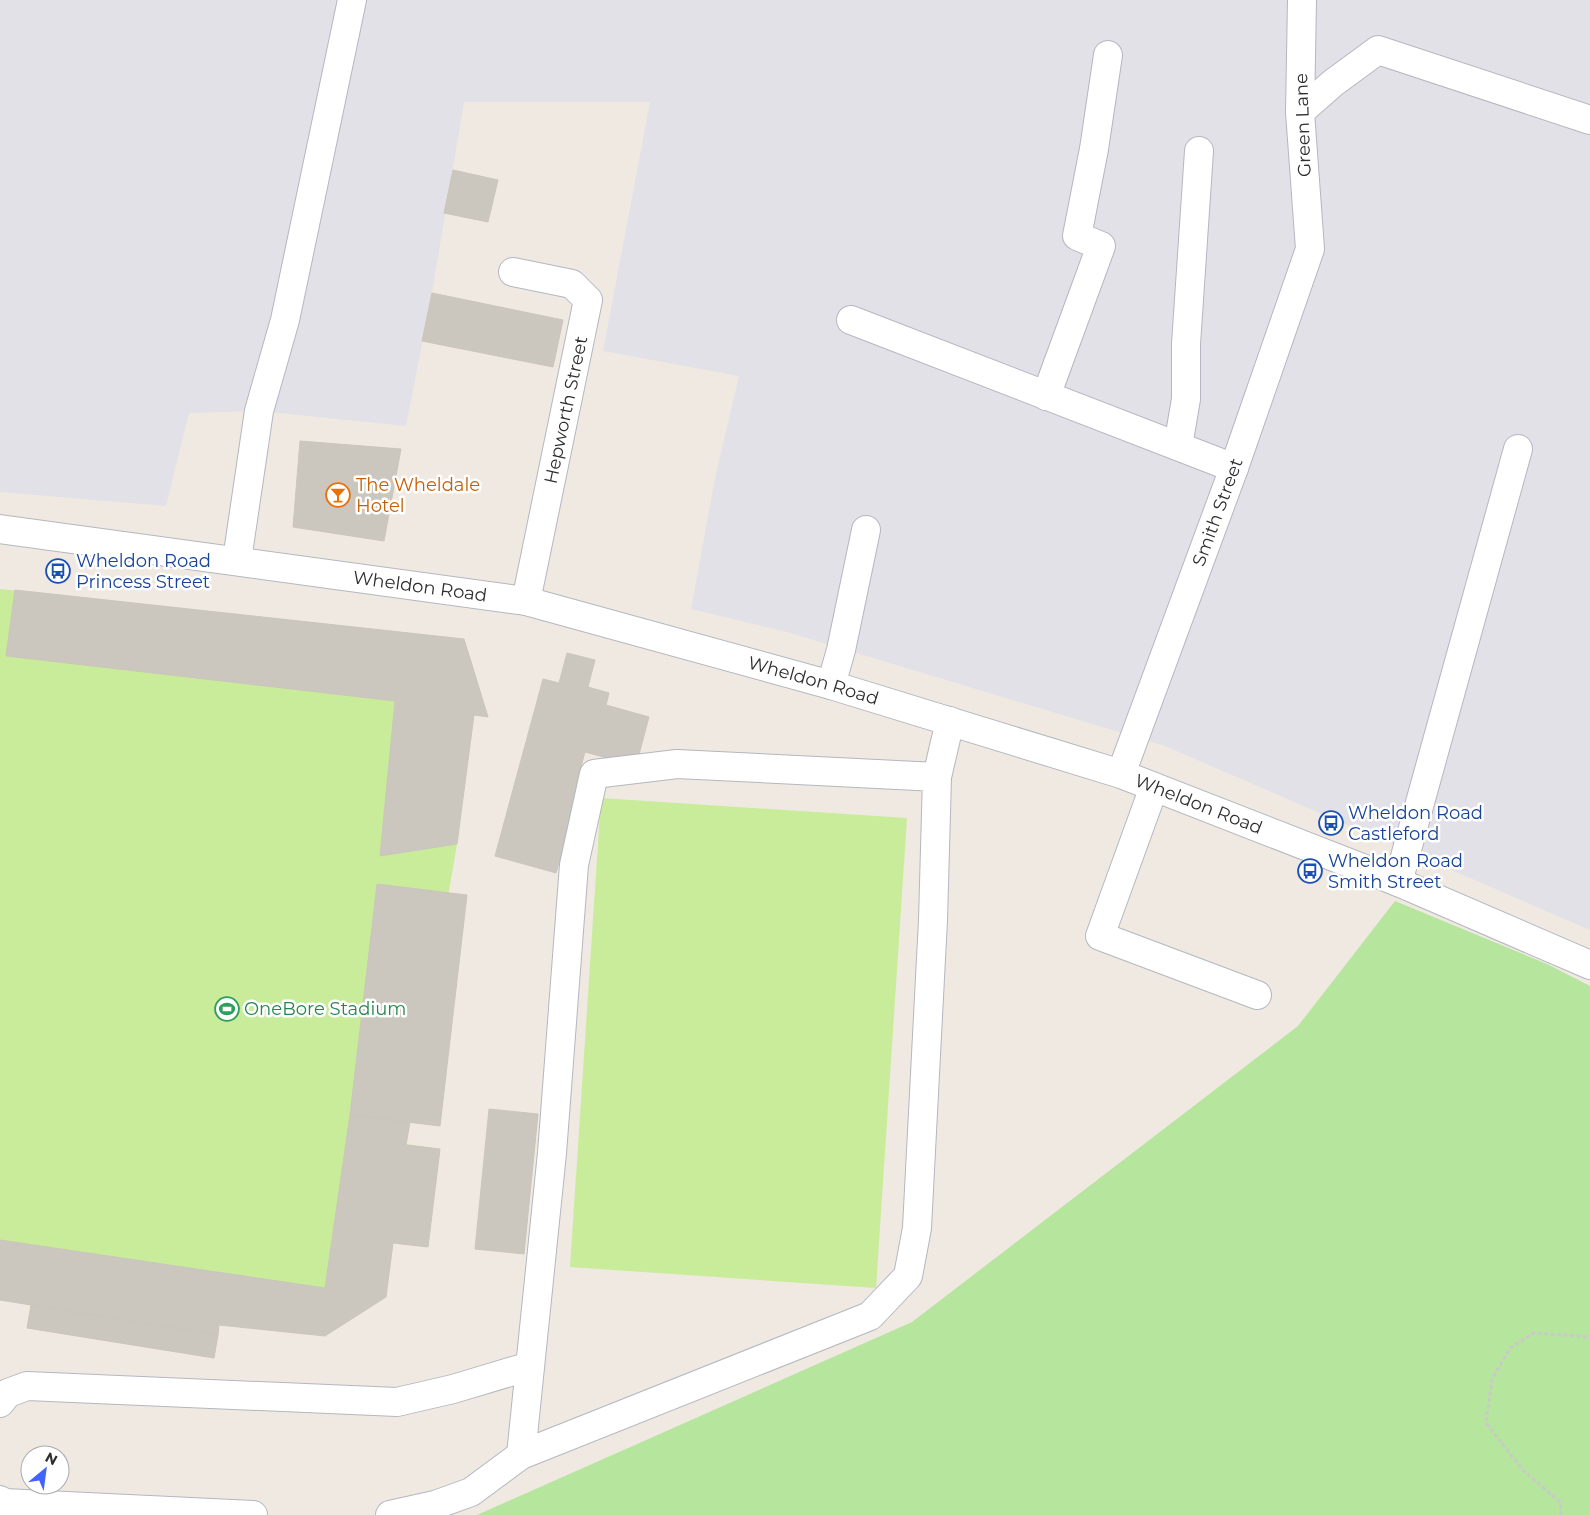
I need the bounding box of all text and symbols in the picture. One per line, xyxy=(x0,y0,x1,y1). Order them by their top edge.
street label: Green Lane xyxy=(1290,73,1316,177)
street label: Hepworth Street xyxy=(540,334,592,486)
street label: Smith Street xyxy=(1188,455,1248,569)
place label: The Wheldale Hotel xyxy=(356,474,480,517)
bar icon: The Wheldale Hotel xyxy=(325,482,351,508)
place label: Wheldon Road Princess Street xyxy=(76,550,211,593)
bus stop icon: Wheldon Road Princess Street xyxy=(45,558,71,584)
street label: Wheldon Road xyxy=(352,566,488,607)
street label: Wheldon Road xyxy=(745,652,881,710)
street label: Wheldon Road xyxy=(1132,770,1266,839)
place label: Wheldon Road Castleford xyxy=(1348,802,1483,845)
bus stop icon: Wheldon Road Castleford xyxy=(1318,810,1344,836)
place label: Wheldon Road Smith Street xyxy=(1328,850,1463,893)
bus stop icon: Wheldon Road Smith Street xyxy=(1297,858,1323,884)
sports icon: OneBore Stadium xyxy=(214,996,240,1022)
place label: OneBore Stadium xyxy=(244,998,406,1020)
north arrow xyxy=(20,1445,70,1495)
text: N xyxy=(42,1448,61,1469)

